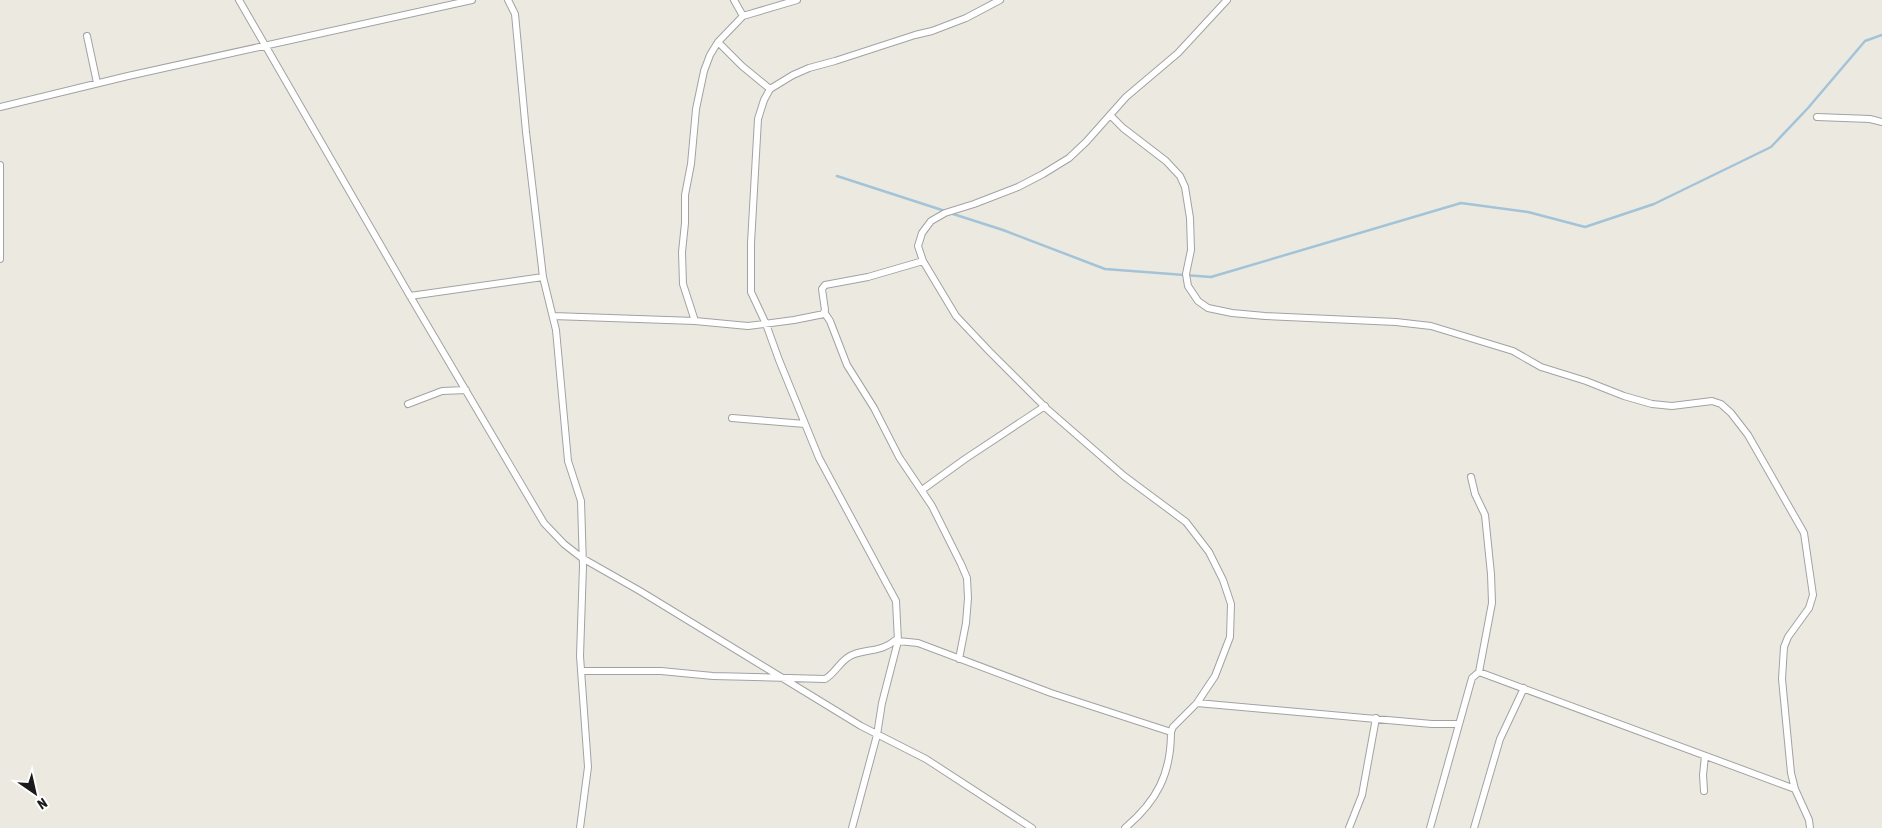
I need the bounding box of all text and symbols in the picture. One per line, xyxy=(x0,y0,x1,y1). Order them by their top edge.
north arrow xyxy=(10,768,60,818)
text: N xyxy=(34,795,50,813)

